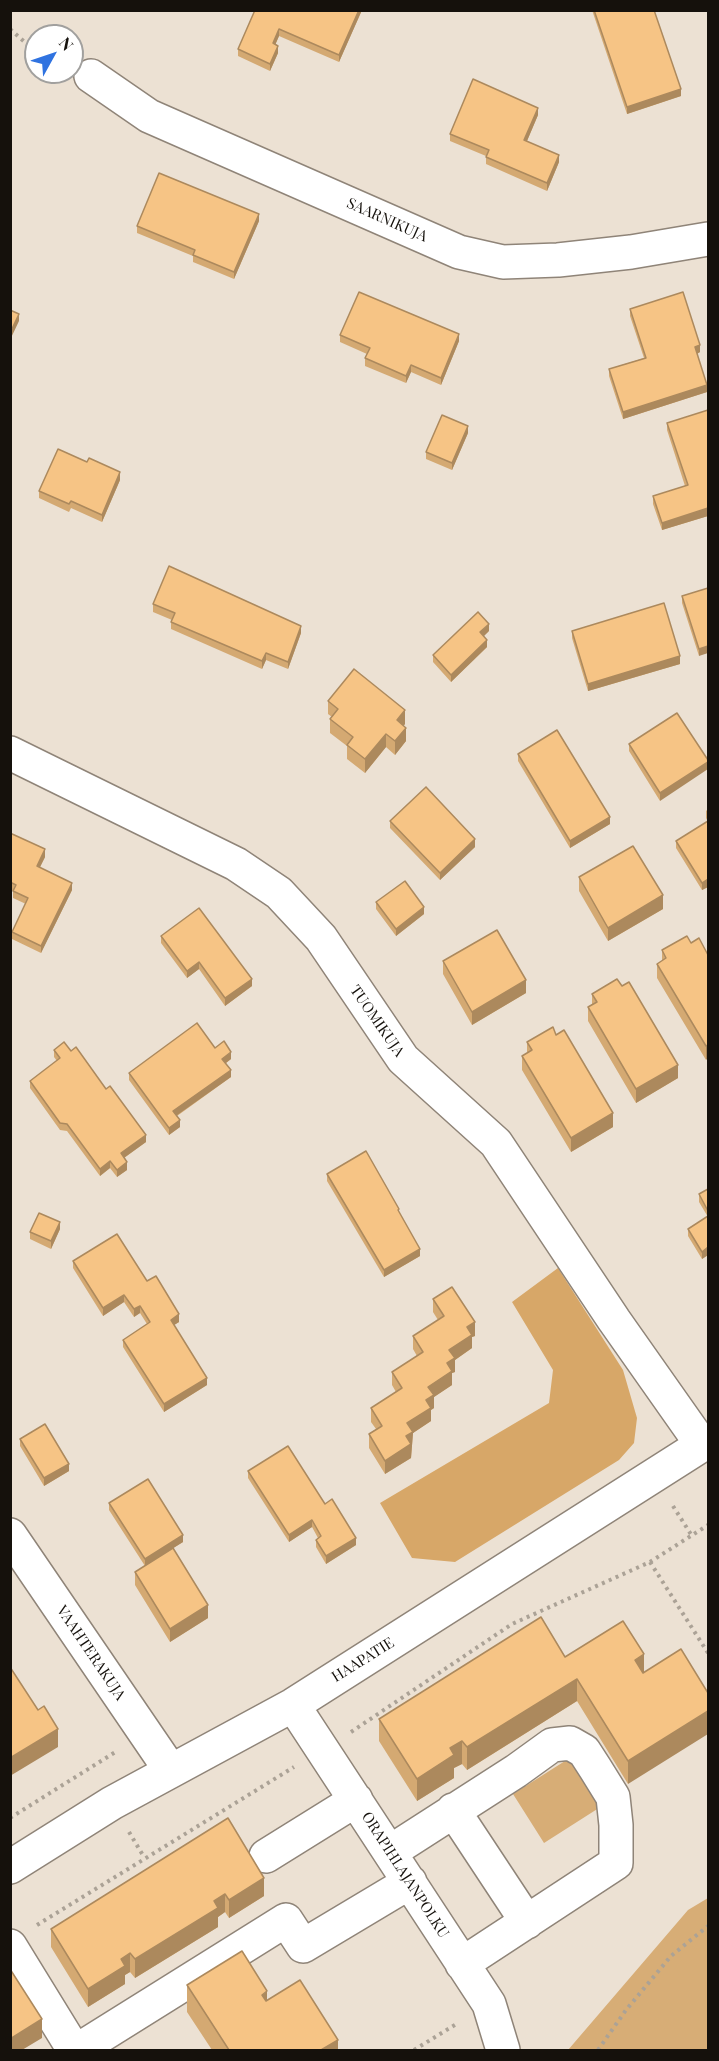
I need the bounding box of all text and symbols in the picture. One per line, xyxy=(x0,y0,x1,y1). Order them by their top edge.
north arrow xyxy=(24,24,84,84)
text: N xyxy=(55,32,78,55)
street label: SAARNIKUJA xyxy=(344,194,430,246)
street label: TUOMIKUJA xyxy=(346,982,408,1060)
street label: VAAHTERAKUJA xyxy=(53,1602,129,1704)
street label: HAAPATIE xyxy=(328,1634,398,1686)
street label: ORAPIHLAJANPOLKU xyxy=(358,1809,452,1941)

